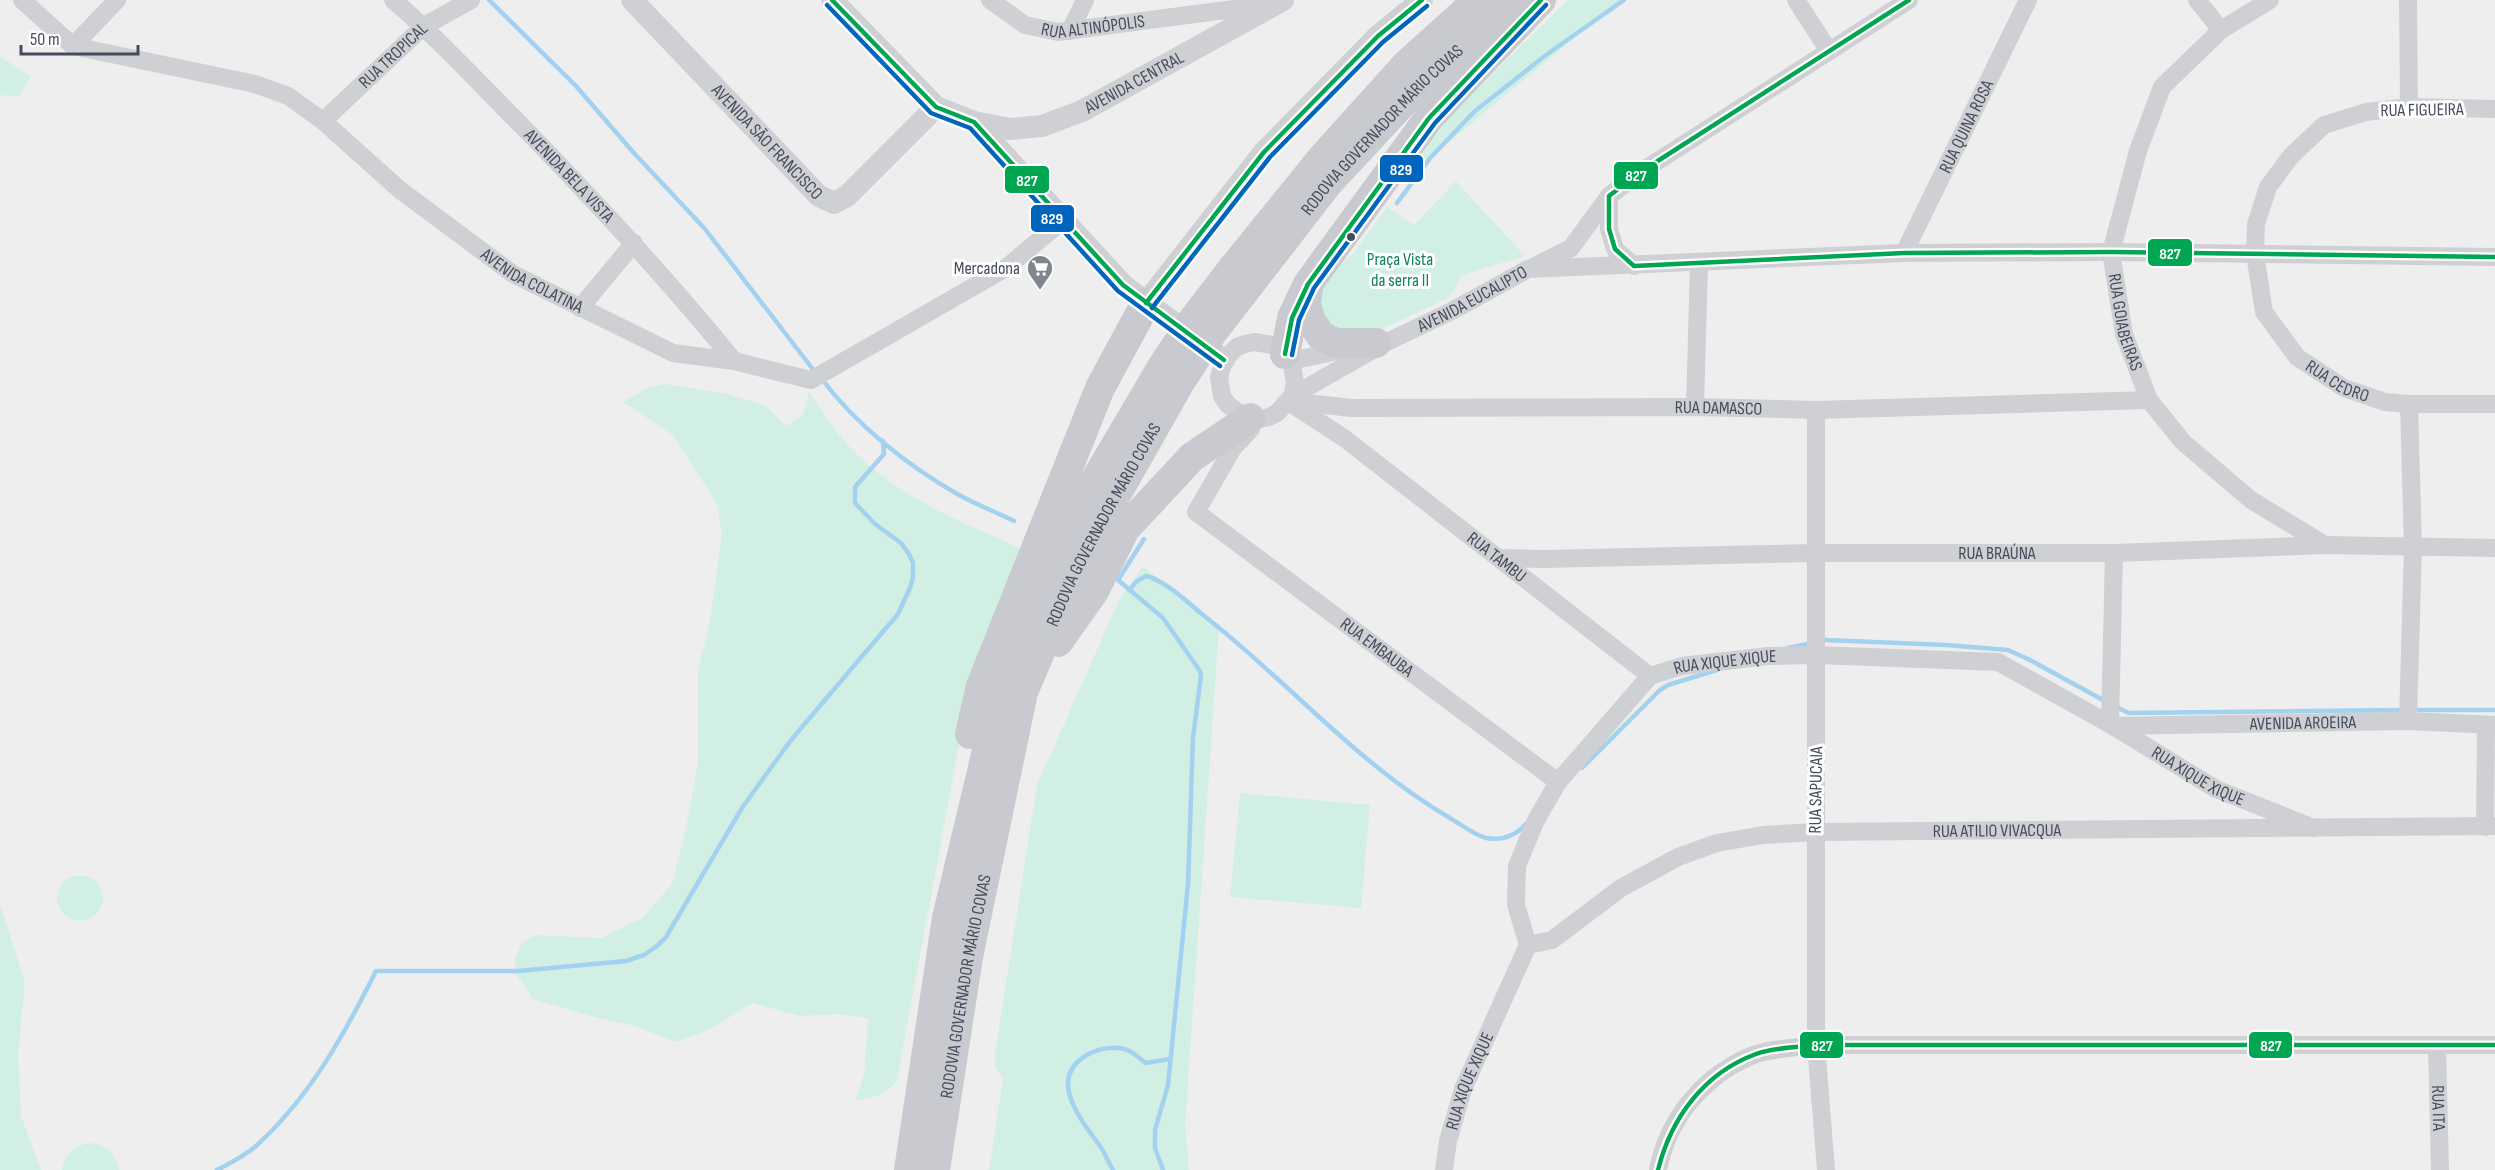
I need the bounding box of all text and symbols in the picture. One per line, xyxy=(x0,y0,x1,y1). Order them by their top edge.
street label: RUA ALTINÓPOLIS xyxy=(1039,10,1146,43)
scale bar xyxy=(21,18,138,56)
street label: RUA TROPICAL xyxy=(354,18,432,92)
text: 50 m xyxy=(30,29,60,50)
street label: RODOVIA GOVERNADOR MÁRIO COVAS xyxy=(1297,40,1467,219)
street label: AVENIDA CENTRAL xyxy=(1080,46,1188,119)
street label: RUA QUINA ROSA xyxy=(1934,76,1998,176)
street label: AVENIDA SÃO FRANCISCO xyxy=(707,79,827,204)
street label: RUA FIGUEIRA xyxy=(2380,99,2464,121)
street label: AVENIDA BELA VISTA xyxy=(519,124,619,227)
line badge: 829 xyxy=(1379,154,1424,183)
text: 829 xyxy=(1390,161,1412,180)
line badge: 827 xyxy=(1613,161,1659,190)
line badge: 827 xyxy=(1004,165,1050,194)
text: 827 xyxy=(1625,167,1647,186)
text: 827 xyxy=(1016,172,1038,191)
line badge: 829 xyxy=(1030,204,1075,233)
text: 829 xyxy=(1041,210,1063,229)
unlabelled marker xyxy=(1345,231,1357,243)
line badge: 827 xyxy=(2147,238,2193,267)
street label: AVENIDA COLATINA xyxy=(476,243,587,318)
text: 827 xyxy=(2159,245,2181,264)
park label: Praça Vista da serra II xyxy=(1367,249,1433,291)
supermarket icon: Mercadona xyxy=(1025,253,1055,291)
place label: Mercadona xyxy=(954,258,1020,279)
street label: AVENIDA EUCALIPTO xyxy=(1413,261,1531,337)
street label: RUA GOIABEIRAS xyxy=(2104,272,2148,374)
street label: RUA CEDRO xyxy=(2302,355,2372,406)
street label: RUA DAMASCO xyxy=(1675,396,1763,419)
street label: RODOVIA GOVERNADOR MÁRIO COVAS xyxy=(1042,419,1165,630)
street label: RUA TAMBU xyxy=(1463,527,1531,587)
street label: RUA BRAÚNA xyxy=(1958,543,2036,564)
street label: RUA EMBAUBA xyxy=(1336,613,1418,681)
street label: RUA XIQUE XIQUE xyxy=(1671,645,1777,679)
street label: AVENIDA AROEIRA xyxy=(2249,711,2357,734)
street label: RUA XIQUE XIQUE xyxy=(2148,742,2248,810)
street label: RUA SAPUCAIA xyxy=(1805,746,1827,834)
street label: RUA ATILIO VIVACQUA xyxy=(1933,819,2062,841)
street label: RODOVIA GOVERNADOR MÁRIO COVAS xyxy=(936,872,995,1100)
street label: RUA XIQUE XIQUE xyxy=(1441,1029,1498,1132)
line badge: 827 xyxy=(1799,1031,1844,1059)
line badge: 827 xyxy=(2248,1031,2293,1059)
text: 827 xyxy=(1811,1037,1833,1056)
text: 827 xyxy=(2260,1037,2282,1056)
street label: RUA ITA xyxy=(2427,1085,2450,1131)

